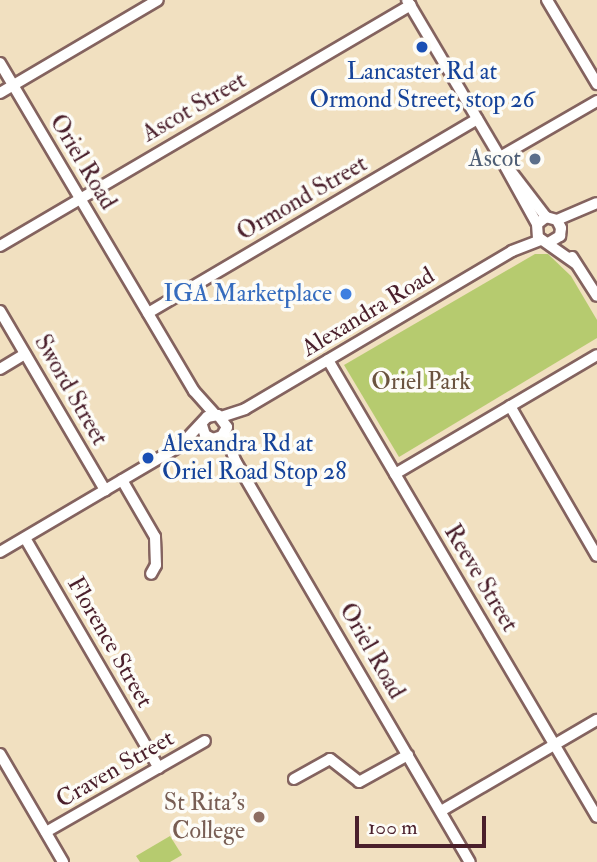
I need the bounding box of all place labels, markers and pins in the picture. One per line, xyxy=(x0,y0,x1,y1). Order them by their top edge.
marker: Lancaster Rd at Ormond Street, stop 26 xyxy=(414,39,430,55)
place label: Lancaster Rd at Ormond Street, stop 26 xyxy=(309,58,535,114)
place label: Ascot xyxy=(469,145,521,173)
marker: Ascot xyxy=(527,151,543,167)
place label: IGA Marketplace xyxy=(164,280,332,308)
marker: IGA Marketplace xyxy=(338,286,354,302)
place label: Alexandra Rd at Oriel Road Stop 28 xyxy=(162,430,346,486)
marker: Alexandra Rd at Oriel Road Stop 28 xyxy=(140,450,156,466)
place label: St Rita's College xyxy=(164,789,245,845)
marker: St Rita's College xyxy=(251,809,267,825)

